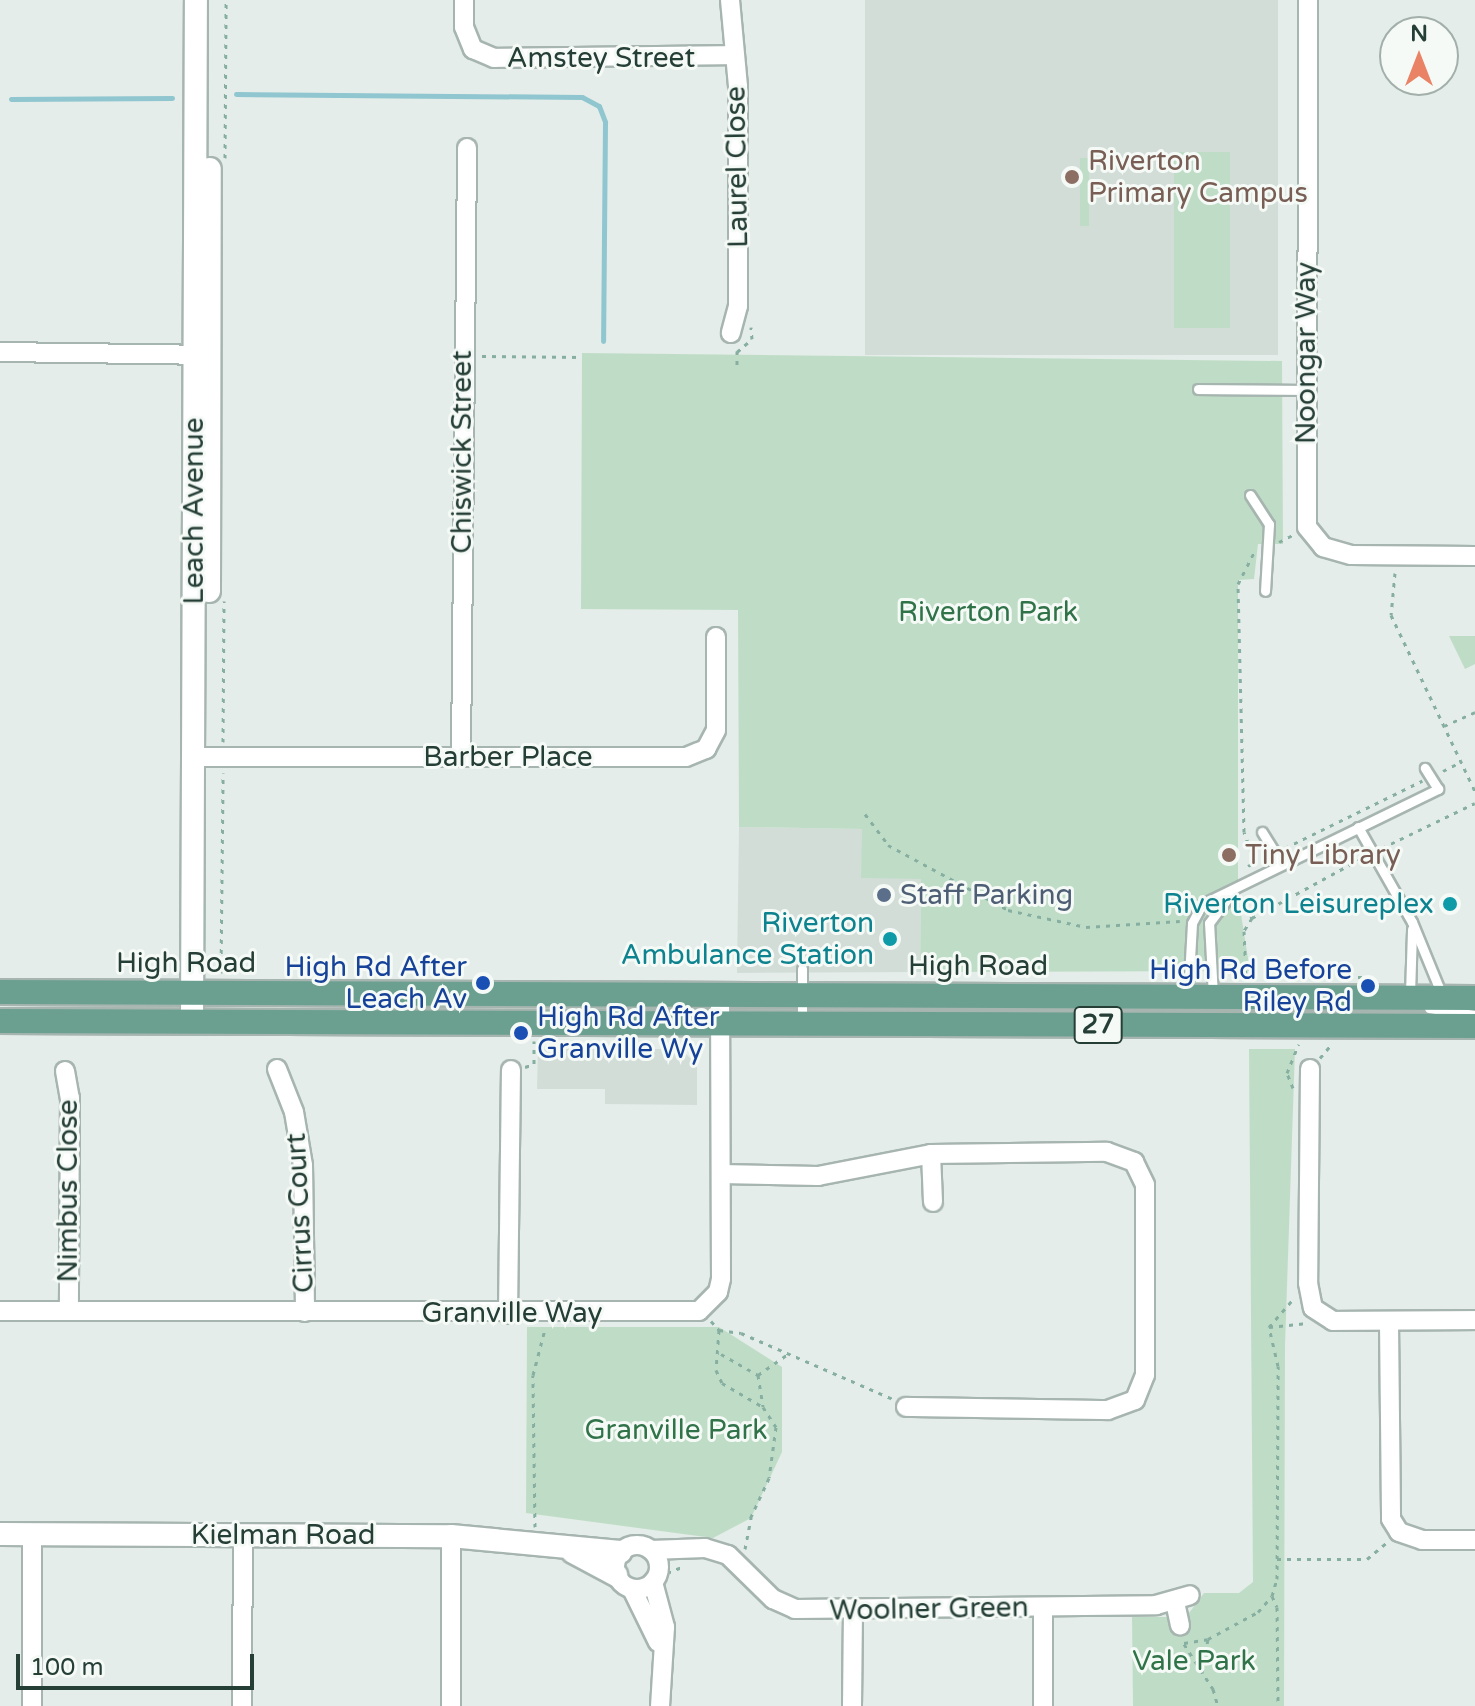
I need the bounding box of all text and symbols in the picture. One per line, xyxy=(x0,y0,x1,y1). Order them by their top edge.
north arrow xyxy=(1379,16,1459,96)
text: N xyxy=(1410,21,1428,47)
street label: Amstey Street xyxy=(507,41,695,75)
street label: Laurel Close xyxy=(719,86,755,248)
place label: Riverton Primary Campus xyxy=(1088,144,1308,210)
marker: Riverton Primary Campus xyxy=(1063,168,1081,186)
street label: Noongar Way xyxy=(1289,262,1323,444)
street label: Chiswick Street xyxy=(445,350,479,554)
street label: Leach Avenue xyxy=(177,417,211,605)
park label: Riverton Park xyxy=(898,595,1078,629)
street label: Barber Place xyxy=(423,740,593,774)
place label: Tiny Library xyxy=(1245,838,1401,872)
marker: Tiny Library xyxy=(1220,846,1238,864)
place label: Staff Parking xyxy=(900,878,1073,912)
marker: Staff Parking xyxy=(875,886,893,904)
place label: Riverton Leisureplex xyxy=(1163,887,1434,921)
marker: Riverton Leisureplex xyxy=(1441,895,1459,913)
place label: Riverton Ambulance Station xyxy=(621,906,874,972)
marker: Riverton Ambulance Station xyxy=(881,930,899,948)
street label: High Road xyxy=(116,946,256,980)
street label: High Road xyxy=(908,949,1048,983)
place label: High Rd After Leach Av xyxy=(284,950,467,1016)
place label: High Rd Before Riley Rd xyxy=(1149,953,1352,1019)
marker: High Rd After Leach Av xyxy=(474,974,492,992)
marker: High Rd Before Riley Rd xyxy=(1359,977,1377,995)
place label: High Rd After Granville Wy xyxy=(537,1000,720,1066)
road number: 27 xyxy=(1072,1003,1124,1047)
marker: High Rd After Granville Wy xyxy=(512,1024,530,1042)
street label: Nimbus Close xyxy=(51,1099,85,1283)
street label: Cirrus Court xyxy=(279,1132,321,1294)
street label: Granville Way xyxy=(421,1296,603,1330)
park label: Granville Park xyxy=(584,1413,768,1447)
street label: Kielman Road xyxy=(191,1518,375,1552)
street label: Woolner Green xyxy=(829,1590,1029,1628)
scale bar xyxy=(20,1638,258,1688)
park label: Vale Park xyxy=(1132,1644,1256,1678)
text: 100 m xyxy=(30,1653,104,1682)

